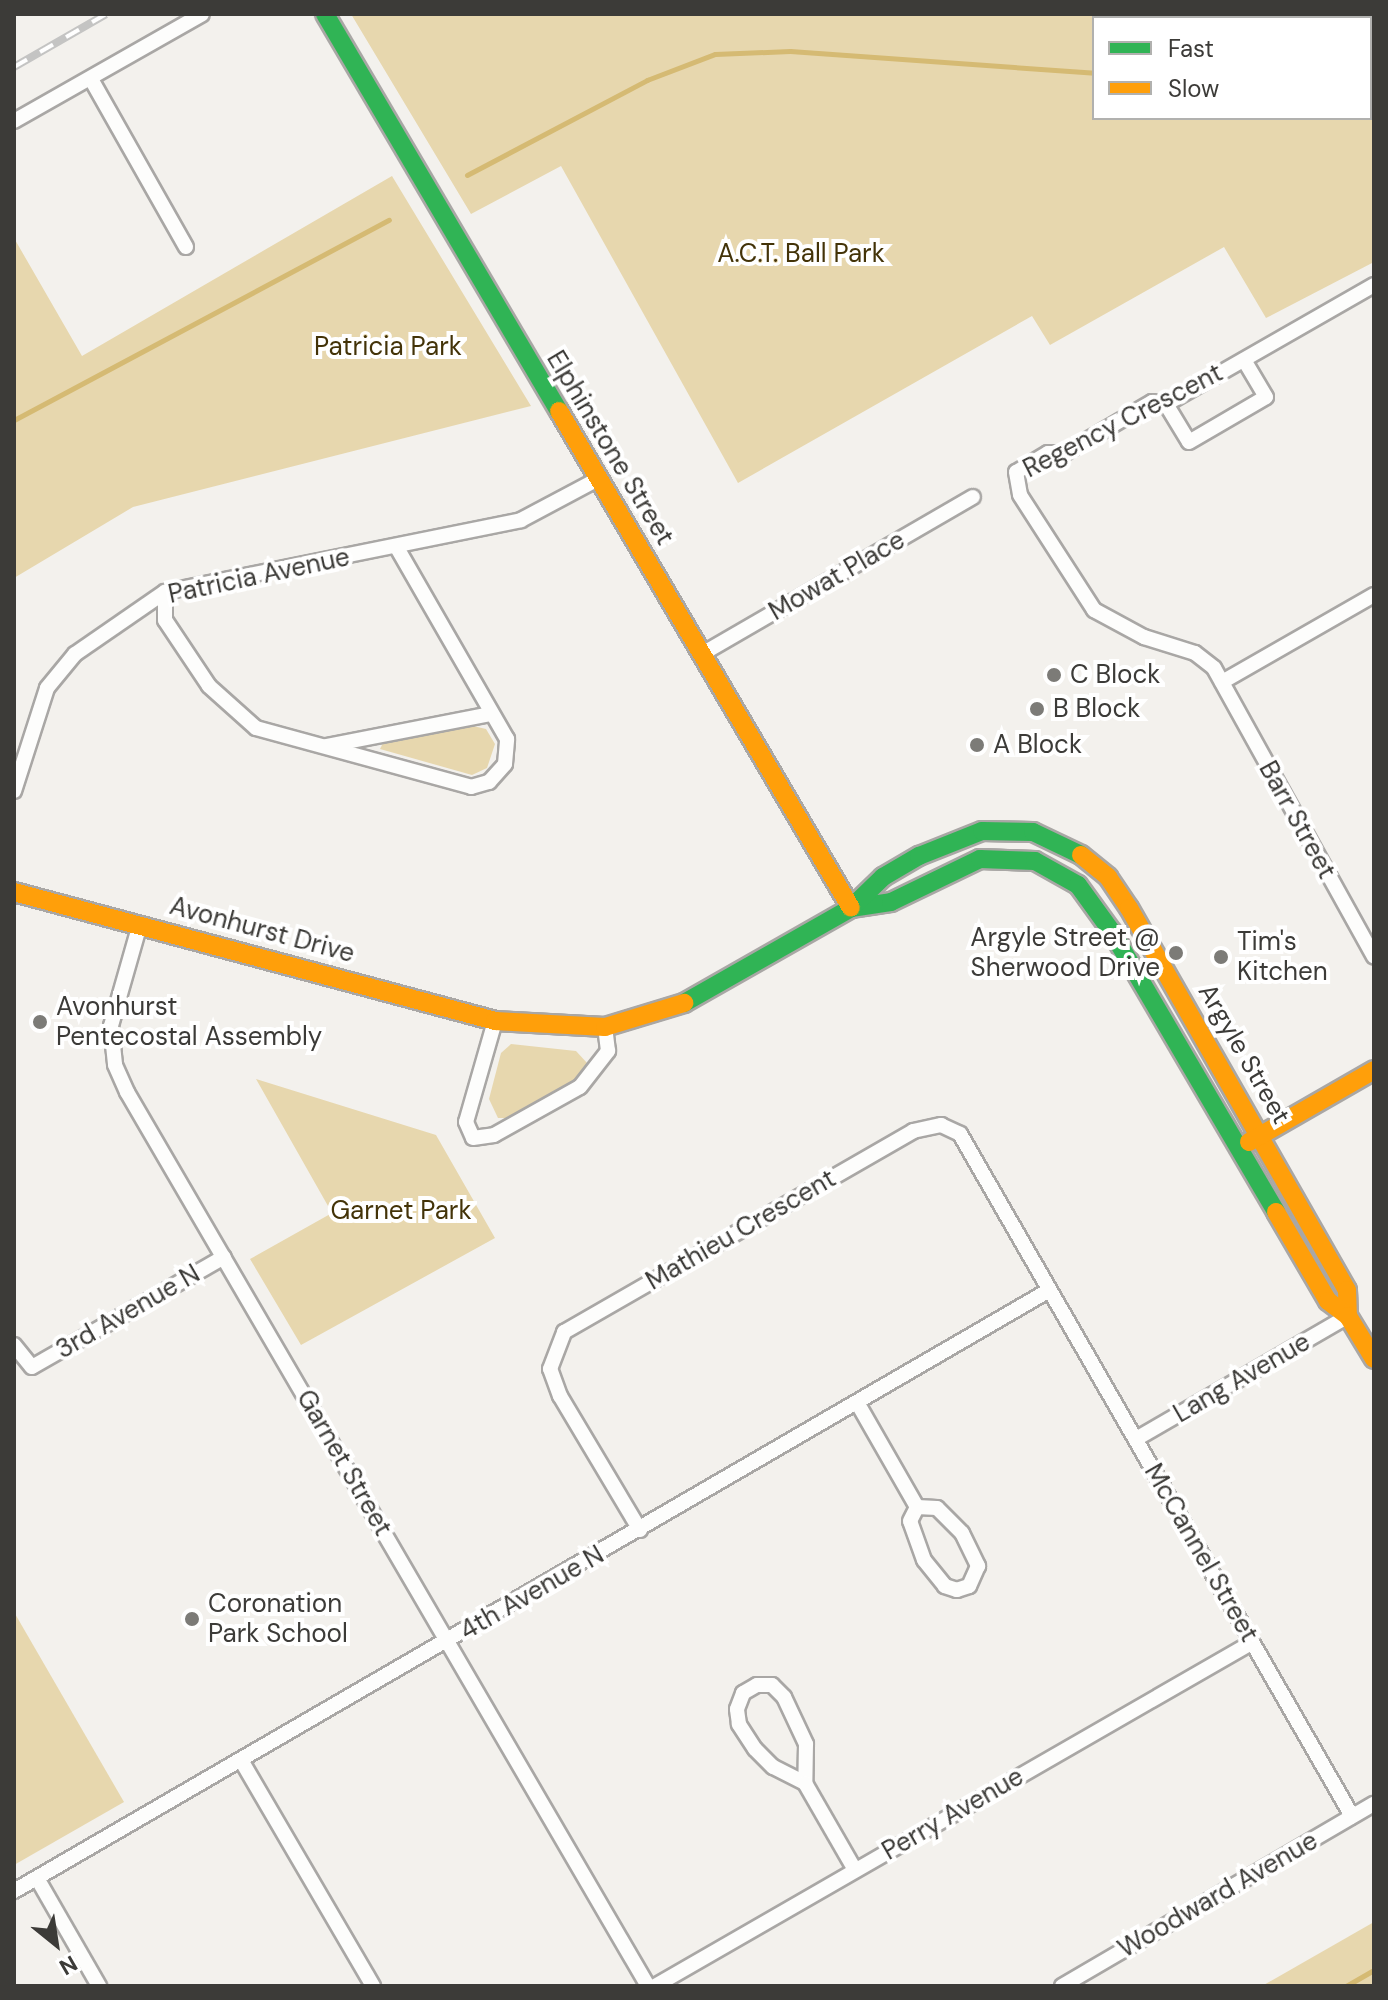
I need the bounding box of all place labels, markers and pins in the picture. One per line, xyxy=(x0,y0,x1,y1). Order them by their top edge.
place label: C Block xyxy=(1070,659,1160,691)
marker: C Block xyxy=(1045,666,1063,684)
place label: B Block xyxy=(1053,693,1140,725)
marker: B Block xyxy=(1028,700,1046,718)
place label: A Block xyxy=(993,729,1082,761)
marker: A Block xyxy=(968,736,986,754)
place label: Argyle Street @ Sherwood Drive xyxy=(970,922,1160,984)
place label: Tim's Kitchen xyxy=(1237,926,1328,988)
marker: Argyle Street @ Sherwood Drive xyxy=(1167,944,1185,962)
marker: Tim's Kitchen xyxy=(1212,948,1230,966)
place label: Avonhurst Pentecostal Assembly xyxy=(56,991,322,1052)
marker: Avonhurst Pentecostal Assembly xyxy=(31,1013,49,1031)
place label: Coronation Park School xyxy=(208,1588,348,1650)
marker: Coronation Park School xyxy=(183,1610,201,1628)

